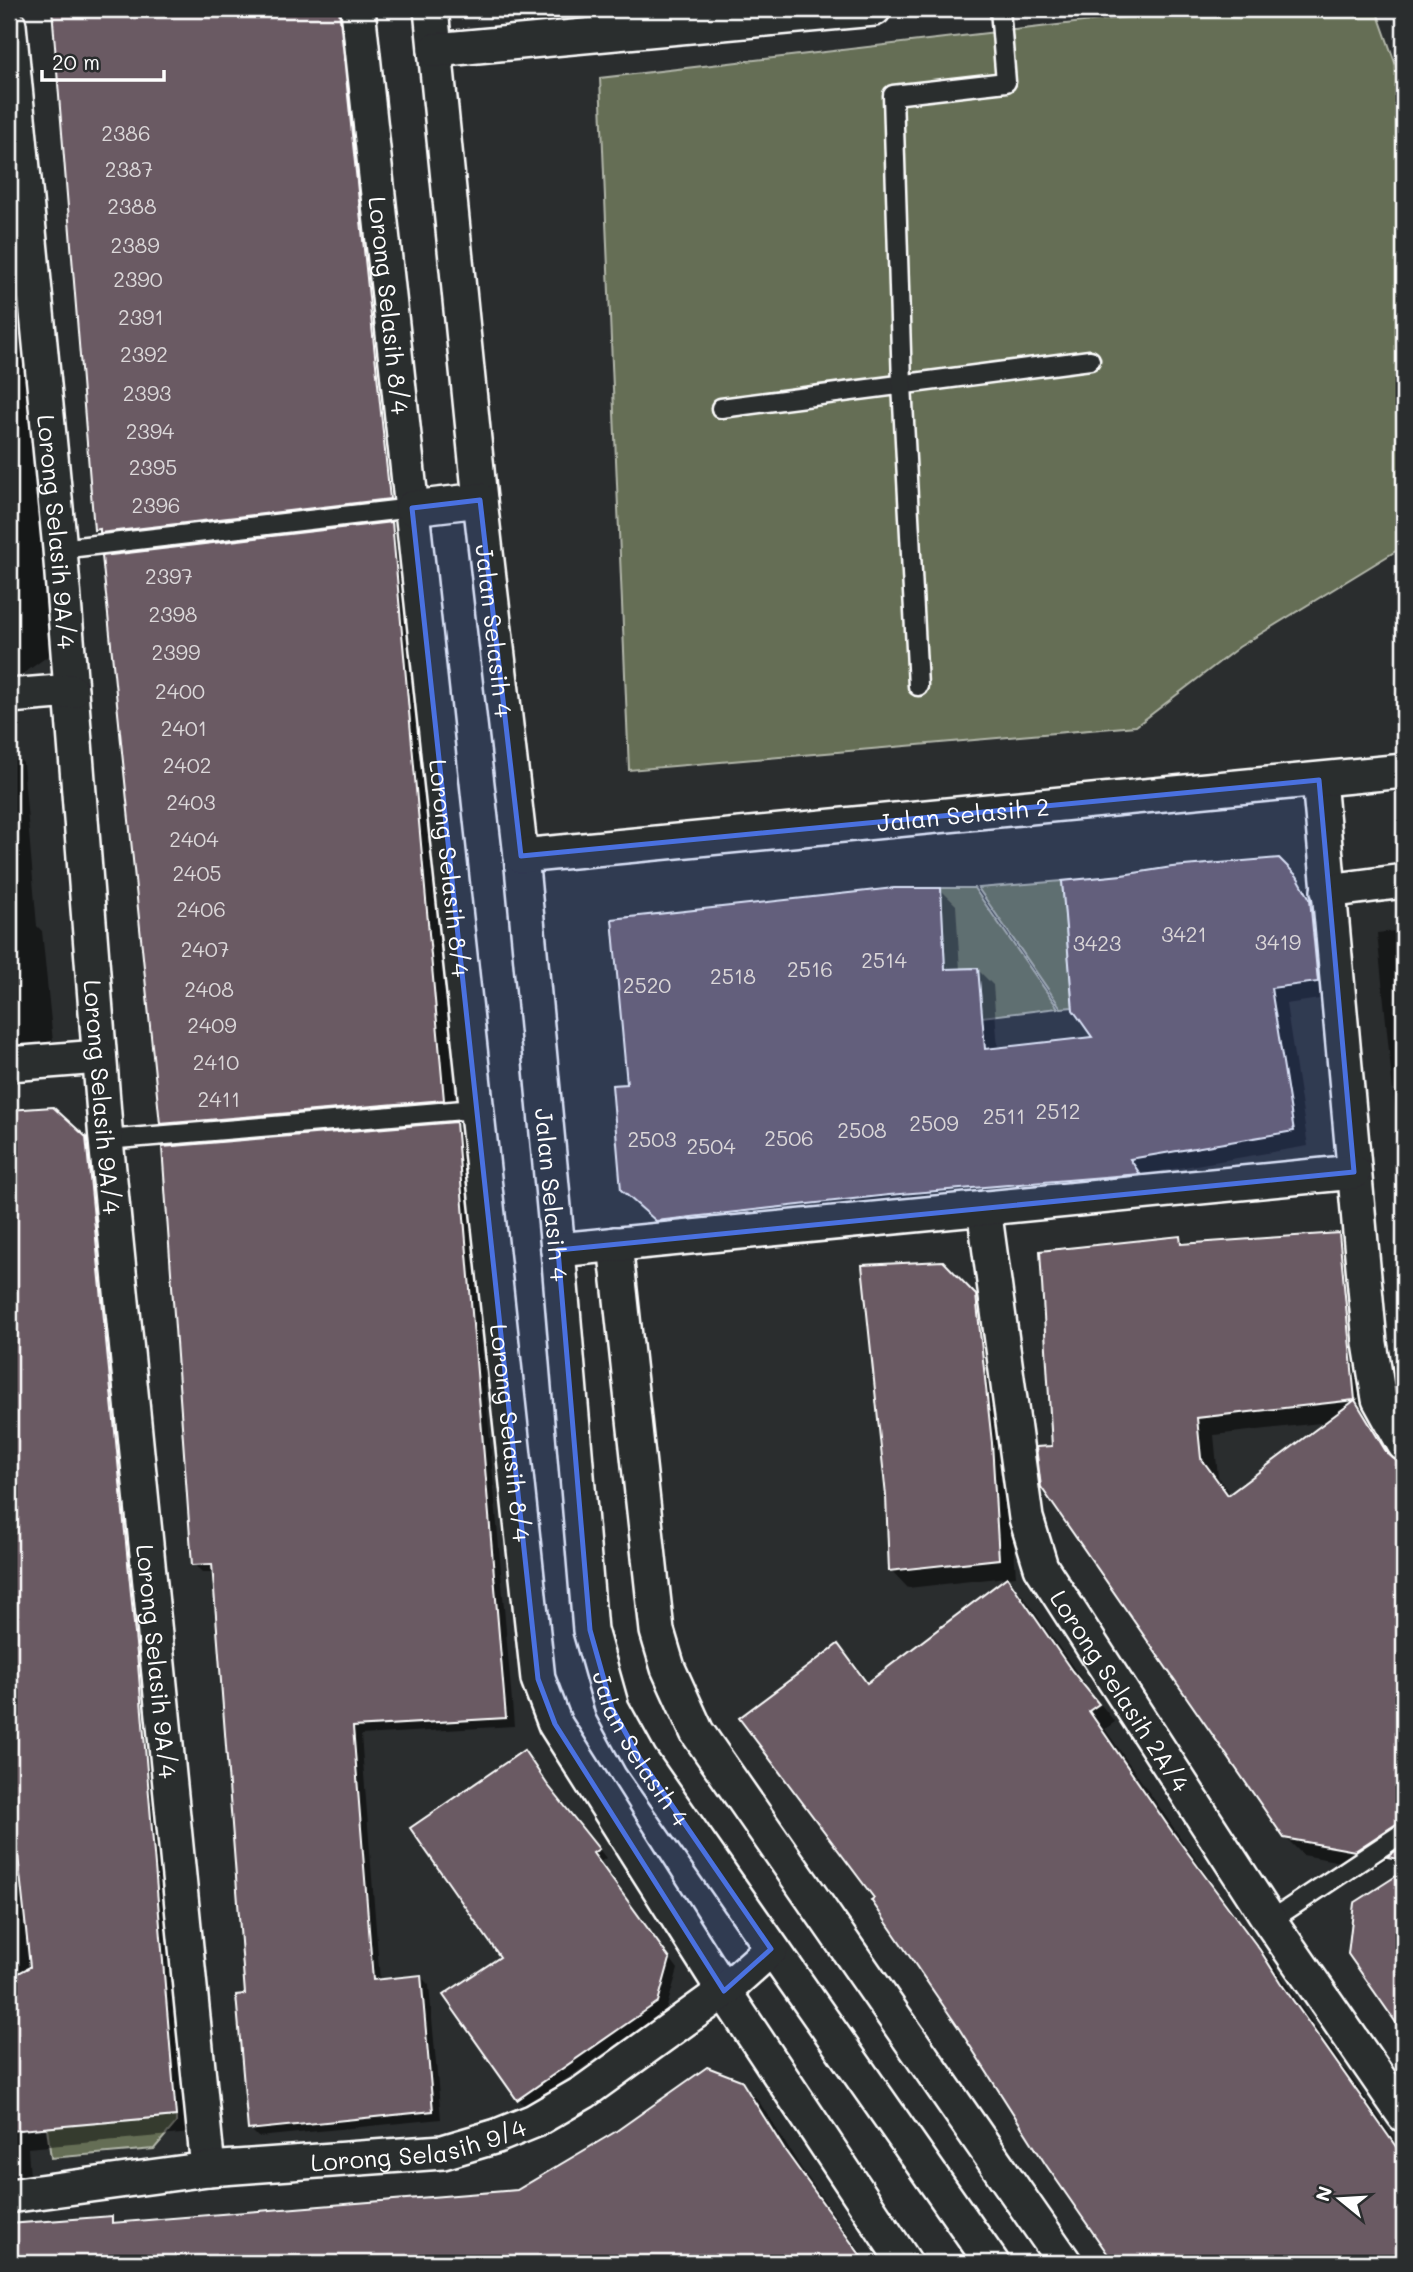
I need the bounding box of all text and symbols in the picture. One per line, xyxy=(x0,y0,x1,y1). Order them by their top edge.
scale bar xyxy=(42,38,164,82)
text: 20 m xyxy=(52,48,100,75)
house number: 2386 xyxy=(101,119,151,146)
house number: 2387 xyxy=(105,155,153,182)
house number: 2388 xyxy=(107,192,157,219)
street label: Lorong Selasih 8/4 xyxy=(363,195,417,416)
house number: 2389 xyxy=(110,231,160,258)
house number: 2390 xyxy=(113,265,163,292)
house number: 2391 xyxy=(118,303,164,330)
house number: 2392 xyxy=(120,340,168,367)
house number: 2393 xyxy=(123,379,171,406)
street label: Lorong Selasih 9A/4 xyxy=(31,413,83,650)
house number: 2394 xyxy=(126,417,175,444)
house number: 2395 xyxy=(129,453,177,480)
house number: 2396 xyxy=(131,491,181,518)
street label: Jalan Selasih 4 xyxy=(470,543,520,719)
house number: 2397 xyxy=(145,562,193,589)
house number: 2398 xyxy=(148,600,198,627)
house number: 2399 xyxy=(152,638,200,665)
house number: 2400 xyxy=(155,677,205,704)
house number: 2401 xyxy=(161,714,207,741)
house number: 2402 xyxy=(163,751,211,778)
street label: Lorong Selasih 8/4 xyxy=(423,758,478,979)
house number: 2403 xyxy=(166,788,216,815)
street label: Jalan Selasih 2 xyxy=(875,790,1051,837)
house number: 2404 xyxy=(169,825,219,852)
house number: 2405 xyxy=(172,859,222,886)
house number: 2406 xyxy=(176,895,226,922)
house number: 3421 xyxy=(1161,920,1207,947)
house number: 3419 xyxy=(1255,928,1301,955)
house number: 3423 xyxy=(1073,929,1121,956)
house number: 2407 xyxy=(181,935,229,962)
house number: 2514 xyxy=(861,946,907,973)
house number: 2516 xyxy=(787,955,833,982)
house number: 2518 xyxy=(710,962,756,989)
house number: 2520 xyxy=(623,971,671,998)
house number: 2408 xyxy=(184,975,234,1002)
street label: Lorong Selasih 9A/4 xyxy=(78,978,129,1215)
house number: 2409 xyxy=(187,1011,237,1038)
house number: 2410 xyxy=(193,1048,239,1075)
house number: 2411 xyxy=(198,1085,240,1112)
house number: 2512 xyxy=(1035,1097,1081,1124)
house number: 2511 xyxy=(983,1102,1025,1129)
street label: Jalan Selasih 4 xyxy=(529,1107,576,1283)
house number: 2509 xyxy=(909,1109,959,1136)
house number: 2508 xyxy=(837,1116,887,1143)
house number: 2506 xyxy=(764,1124,814,1151)
house number: 2503 xyxy=(627,1125,677,1152)
house number: 2504 xyxy=(686,1132,736,1159)
street label: Lorong Selasih 8/4 xyxy=(484,1322,539,1543)
street label: Lorong Selasih 9A/4 xyxy=(131,1543,185,1780)
street label: Lorong Selasih 2A/4 xyxy=(1044,1584,1197,1797)
street label: Jalan Selasih 4 xyxy=(587,1667,697,1832)
street label: Lorong Selasih 9/4 xyxy=(310,2111,530,2177)
north arrow xyxy=(1304,2164,1374,2234)
text: N xyxy=(1309,2183,1337,2204)

